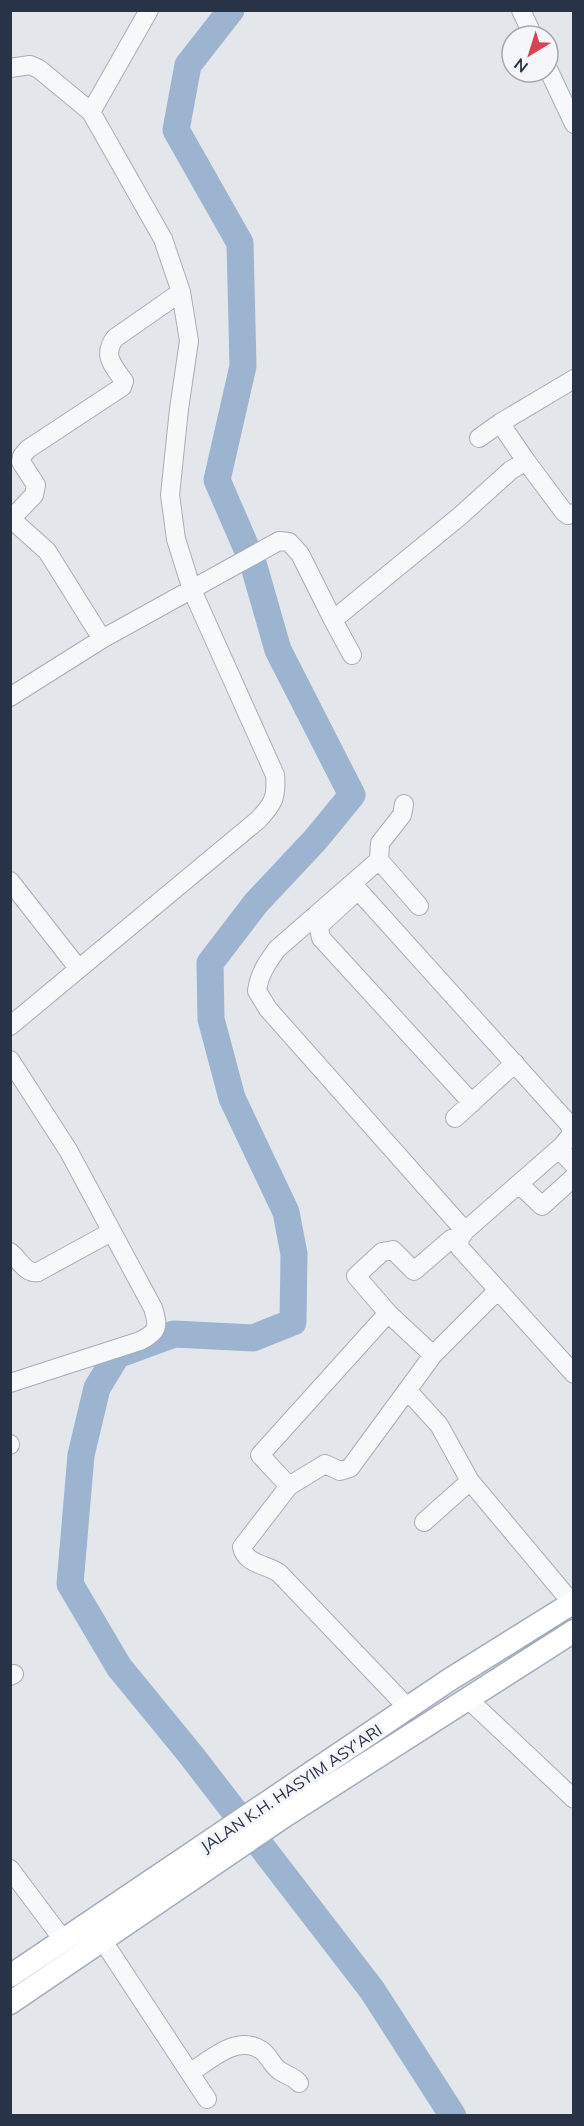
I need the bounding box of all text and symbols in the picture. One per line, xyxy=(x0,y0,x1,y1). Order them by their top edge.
north arrow xyxy=(500,24,560,84)
text: N xyxy=(510,54,532,77)
street label: JALAN K.H. HASYIM ASY'ARI xyxy=(196,1720,386,1856)

